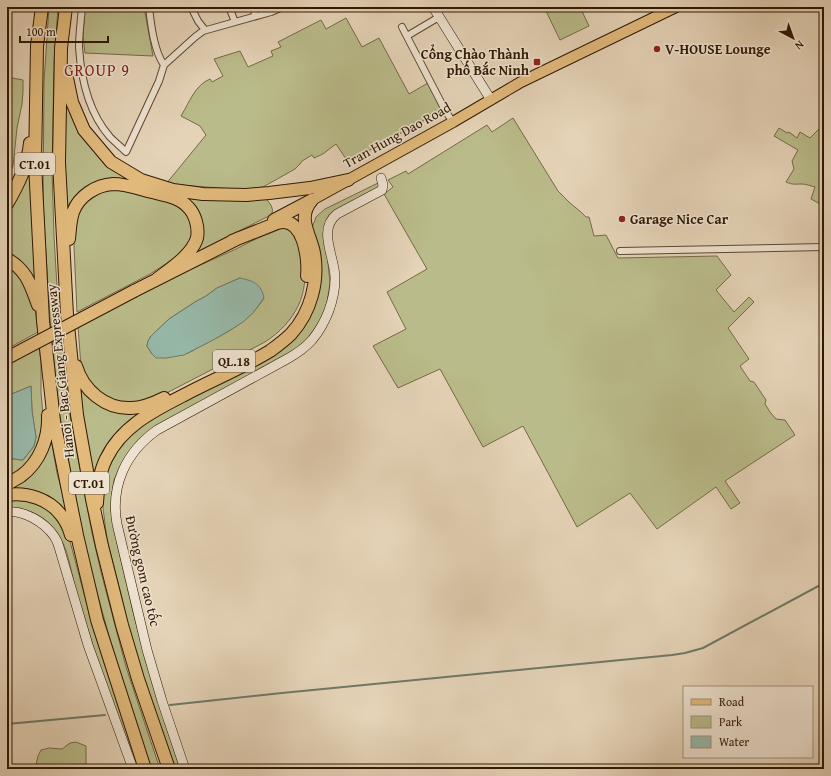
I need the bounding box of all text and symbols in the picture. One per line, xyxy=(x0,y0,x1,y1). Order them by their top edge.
scale bar xyxy=(20,18,108,44)
north arrow xyxy=(773,18,813,58)
text: 100 m xyxy=(26,23,56,40)
text: N xyxy=(791,37,808,54)
place label: V-HOUSE Lounge xyxy=(665,39,771,59)
place label: Cổng Chào Thành phố Bắc Ninh xyxy=(421,44,530,80)
marker: V-HOUSE Lounge xyxy=(652,44,662,54)
marker: Cổng Chào Thành phố Bắc Ninh xyxy=(532,57,542,67)
district label: GROUP 9 xyxy=(64,58,130,82)
street label: Tran Hung Dao Road xyxy=(339,97,455,173)
road number: CT.01 xyxy=(15,153,55,175)
place label: Garage Nice Car xyxy=(630,209,729,229)
marker: Garage Nice Car xyxy=(617,214,627,224)
street label: Hanoi - Bac Giang Expressway xyxy=(41,283,79,459)
road number: QL.18 xyxy=(213,350,255,372)
road number: CT.01 xyxy=(69,472,109,494)
street label: Đường gom cao tốc xyxy=(121,514,165,628)
legend xyxy=(683,686,813,758)
text: Road xyxy=(719,693,745,710)
text: Park xyxy=(719,713,743,730)
text: Water xyxy=(719,733,749,750)

